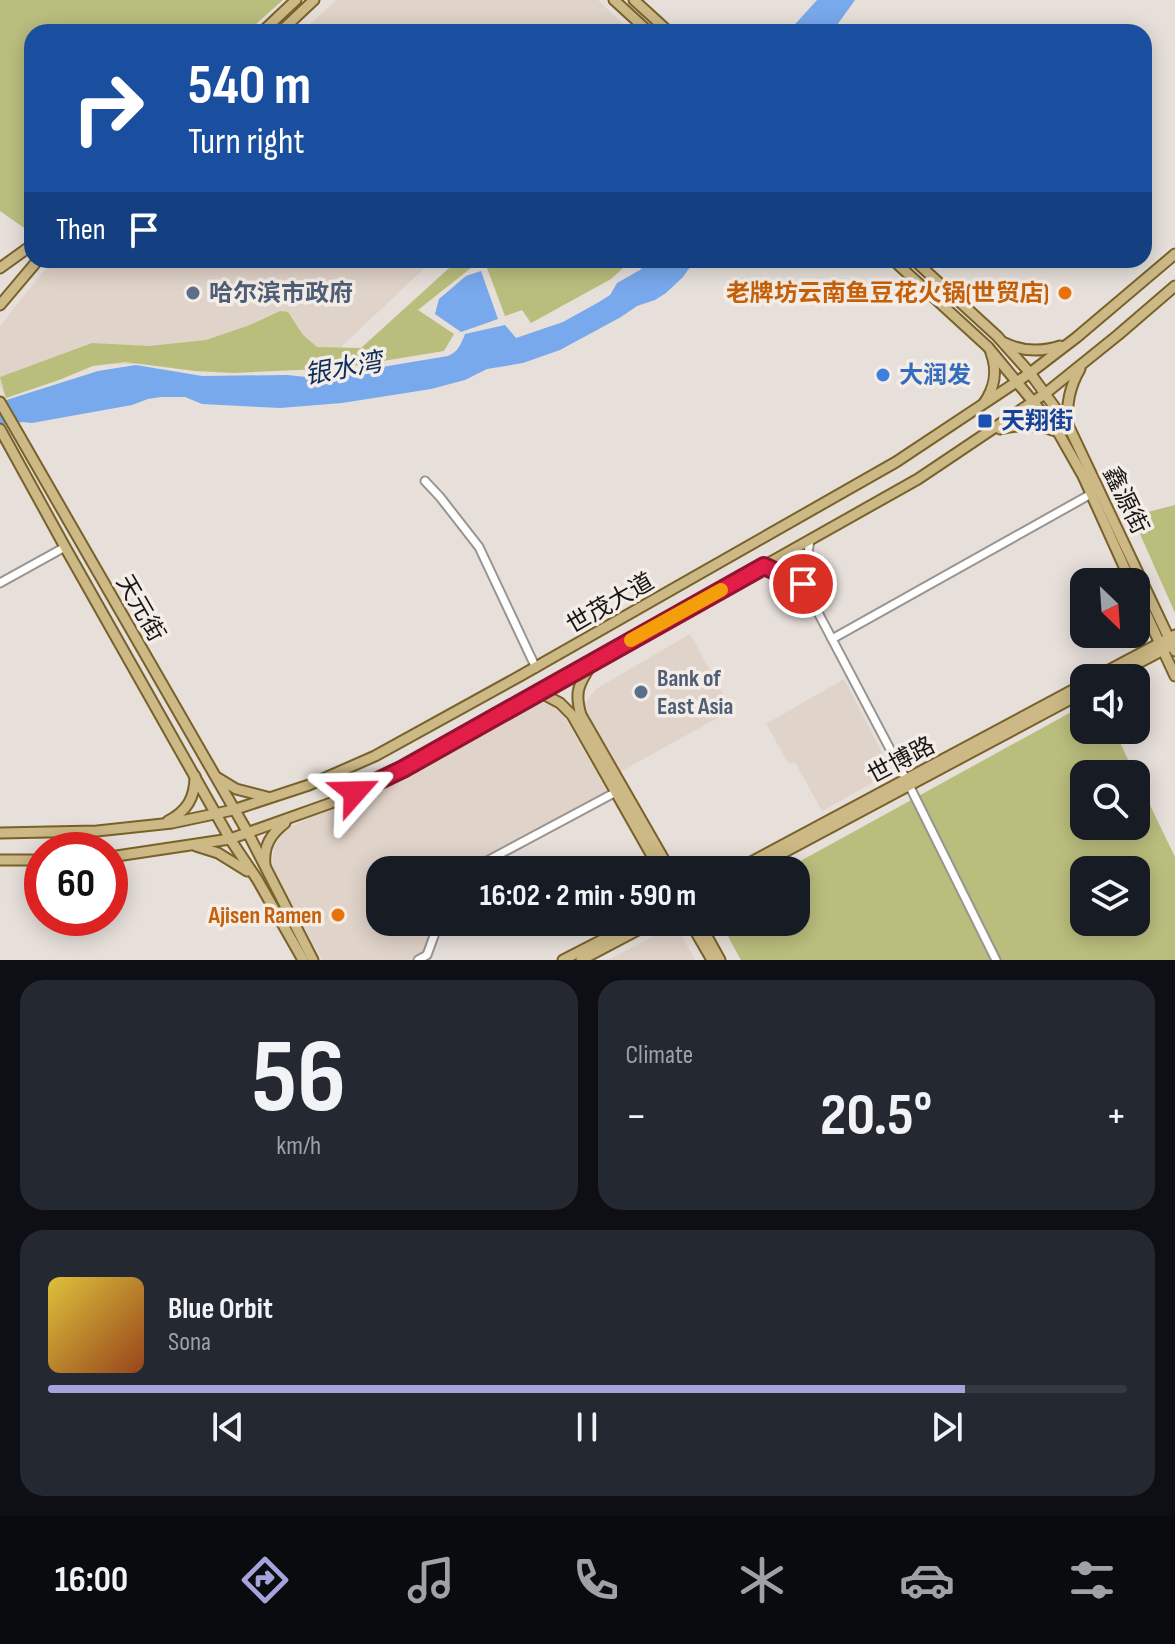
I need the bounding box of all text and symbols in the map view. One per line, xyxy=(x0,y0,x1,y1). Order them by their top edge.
text: 540 m xyxy=(188,53,311,120)
icon: right xyxy=(56,56,160,160)
text: Turn right xyxy=(188,121,305,164)
icon: arrive xyxy=(122,208,166,252)
text: Then xyxy=(56,212,106,248)
place label: 哈尔滨市政府 xyxy=(209,279,353,308)
place label: 老牌坊云南鱼豆花火锅(世贸店) xyxy=(726,279,1049,308)
marker: 哈尔滨市政府 xyxy=(184,284,202,302)
marker: 老牌坊云南鱼豆花火锅(世贸店) xyxy=(1056,284,1074,302)
water label: 银水湾 xyxy=(302,347,388,392)
place label: 大润发 xyxy=(899,361,971,390)
marker: 大润发 xyxy=(874,366,892,384)
place label: 天翔街 xyxy=(1001,407,1073,436)
marker: 天翔街 xyxy=(976,412,994,430)
street label: 鑫源街 xyxy=(1097,462,1154,539)
pin xyxy=(769,550,837,618)
icon: arrive xyxy=(781,562,825,606)
street label: 世茂大道 xyxy=(561,567,659,640)
north arrow xyxy=(1070,568,1150,648)
map controls xyxy=(1070,568,1150,936)
street label: 天元街 xyxy=(110,570,171,647)
place label: Bank of East Asia xyxy=(657,664,733,721)
button: sound xyxy=(1070,664,1150,744)
marker: Bank of East Asia xyxy=(632,683,650,701)
street label: 世博路 xyxy=(863,731,940,790)
position arrow xyxy=(313,750,397,834)
button: search xyxy=(1070,760,1150,840)
speed limit sign: 60 xyxy=(24,832,128,936)
button: layers xyxy=(1070,856,1150,936)
text: 16:02 · 2 min · 590 m xyxy=(480,878,696,914)
place label: Ajisen Ramen xyxy=(207,901,322,930)
marker: Ajisen Ramen xyxy=(329,906,347,924)
text: 56 xyxy=(251,1016,346,1141)
text: Climate xyxy=(626,1040,693,1071)
text: 20.5° xyxy=(820,1080,932,1152)
text: − xyxy=(626,1090,647,1143)
text: + xyxy=(1105,1090,1127,1143)
text: km/h xyxy=(276,1131,321,1162)
text: Blue Orbit xyxy=(168,1291,273,1327)
text: Sona xyxy=(168,1327,211,1358)
icon: previous xyxy=(206,1405,250,1449)
icon: pause xyxy=(565,1405,609,1449)
icon: next xyxy=(925,1405,969,1449)
icon: directions xyxy=(237,1552,293,1608)
icon: music xyxy=(403,1552,459,1608)
icon: phone xyxy=(568,1552,624,1608)
icon: climate xyxy=(734,1552,790,1608)
icon: car xyxy=(899,1552,955,1608)
icon: filters xyxy=(1064,1552,1120,1608)
text: 16:00 xyxy=(55,1559,128,1602)

